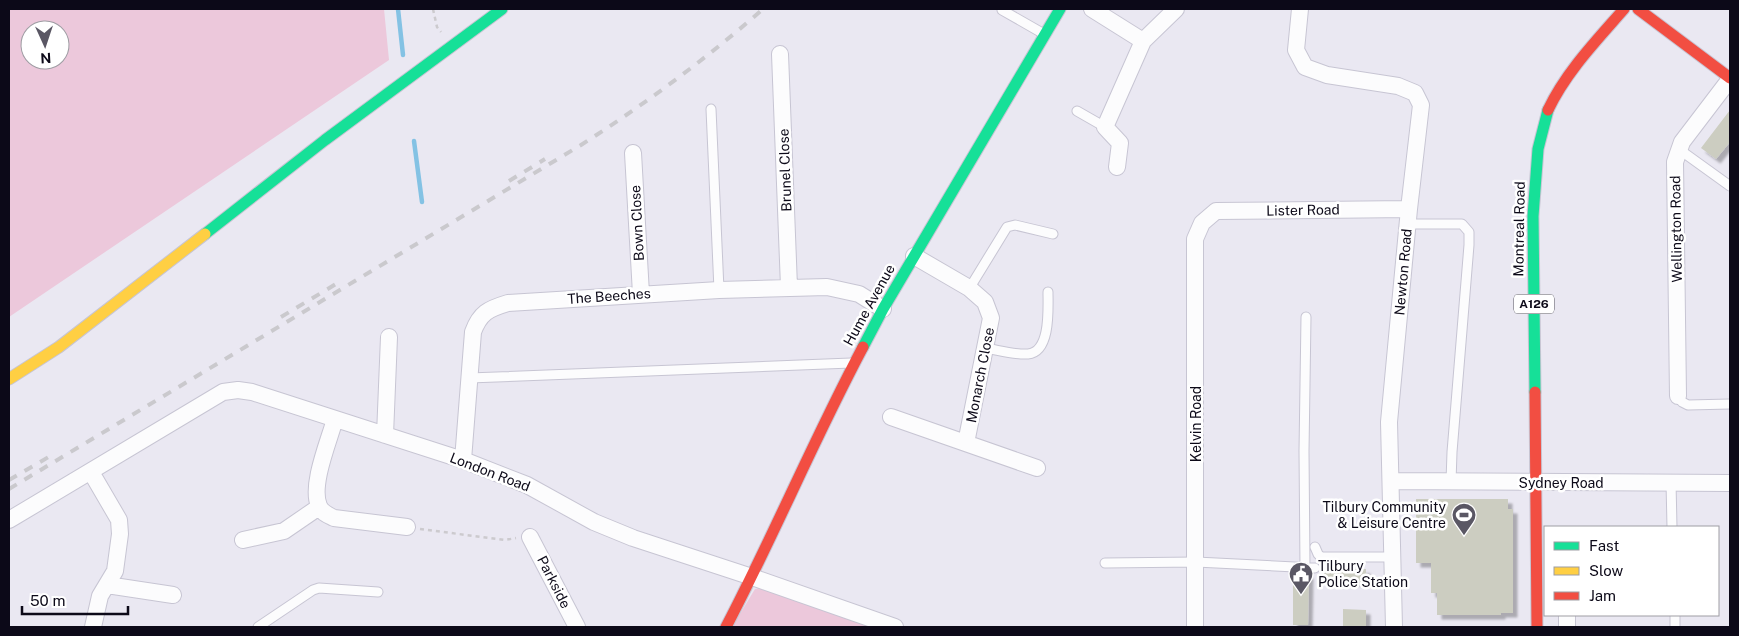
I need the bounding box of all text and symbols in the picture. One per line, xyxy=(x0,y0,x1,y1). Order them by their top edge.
north arrow xyxy=(20,20,70,70)
text: N xyxy=(40,50,52,66)
street label: Brunel Close xyxy=(776,128,794,212)
street label: Wellington Road xyxy=(1667,175,1685,283)
street label: Montreal Road xyxy=(1510,181,1528,277)
street label: Bown Close xyxy=(627,185,647,261)
street label: Lister Road xyxy=(1266,201,1340,219)
street label: Newton Road xyxy=(1391,228,1415,316)
street label: Hume Avenue xyxy=(840,262,898,348)
street label: The Beeches xyxy=(567,285,651,307)
road number: A126 xyxy=(1514,294,1554,314)
street label: Monarch Close xyxy=(963,326,997,424)
street label: Kelvin Road xyxy=(1188,386,1204,462)
street label: London Road xyxy=(448,449,532,495)
street label: Sydney Road xyxy=(1518,475,1604,491)
place label: Tilbury Community & Leisure Centre xyxy=(1322,499,1447,531)
sports icon: Tilbury Community & Leisure Centre xyxy=(1451,502,1477,536)
legend xyxy=(1544,526,1719,616)
text: Fast xyxy=(1589,537,1619,554)
street label: Parkside xyxy=(534,553,574,611)
place label: Tilbury Police Station xyxy=(1318,558,1408,590)
public building icon: Tilbury Police Station xyxy=(1288,561,1314,595)
text: Slow xyxy=(1589,562,1624,579)
scale bar xyxy=(22,584,129,616)
text: Jam xyxy=(1589,587,1616,604)
text: 50 m xyxy=(30,592,65,609)

